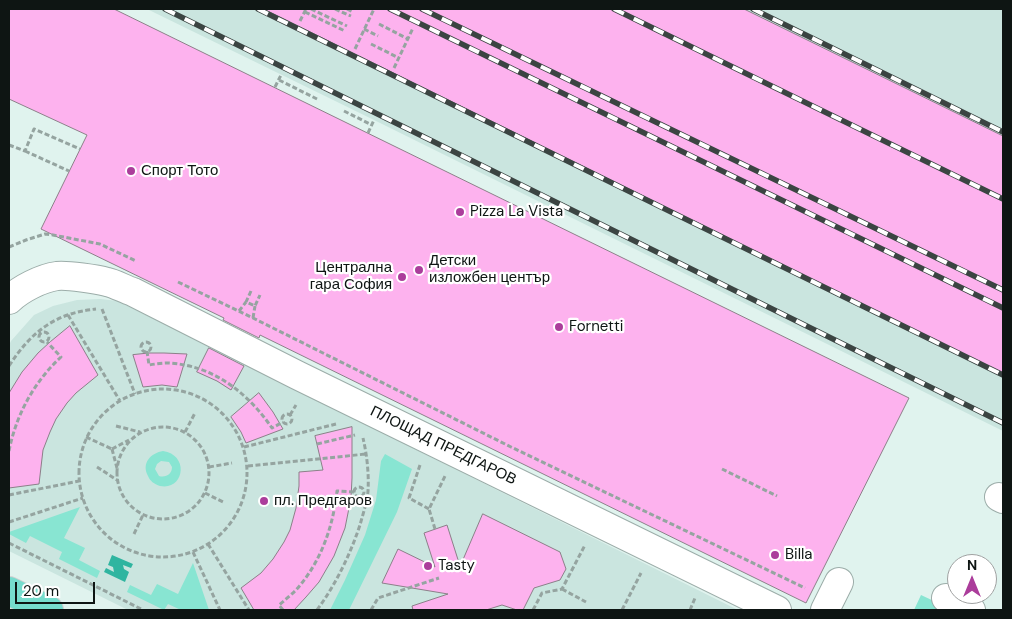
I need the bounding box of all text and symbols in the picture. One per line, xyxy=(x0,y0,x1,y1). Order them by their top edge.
place label: Спорт Тото xyxy=(141,162,218,180)
marker: Спорт Тото xyxy=(125,165,137,177)
place label: Pizza La Vista xyxy=(470,203,563,221)
marker: Pizza La Vista xyxy=(454,206,466,218)
place label: Детски изложбен център xyxy=(429,252,550,287)
place label: Централна гара София xyxy=(310,259,392,294)
marker: Детски изложбен център xyxy=(413,264,425,276)
marker: Централна гара София xyxy=(396,271,408,283)
place label: Fornetti xyxy=(569,318,623,336)
marker: Fornetti xyxy=(553,321,565,333)
street label: ПЛОЩАД ПРЕДГАРОВ xyxy=(367,403,519,489)
place label: пл. Предгаров xyxy=(274,492,372,510)
marker: пл. Предгаров xyxy=(258,495,270,507)
place label: Billa xyxy=(785,546,812,564)
marker: Billa xyxy=(769,549,781,561)
north arrow xyxy=(947,554,997,604)
text: N xyxy=(967,556,977,574)
place label: Tasty xyxy=(438,557,475,575)
marker: Tasty xyxy=(422,560,434,572)
scale bar xyxy=(18,572,98,604)
text: 20 m xyxy=(23,581,59,601)

